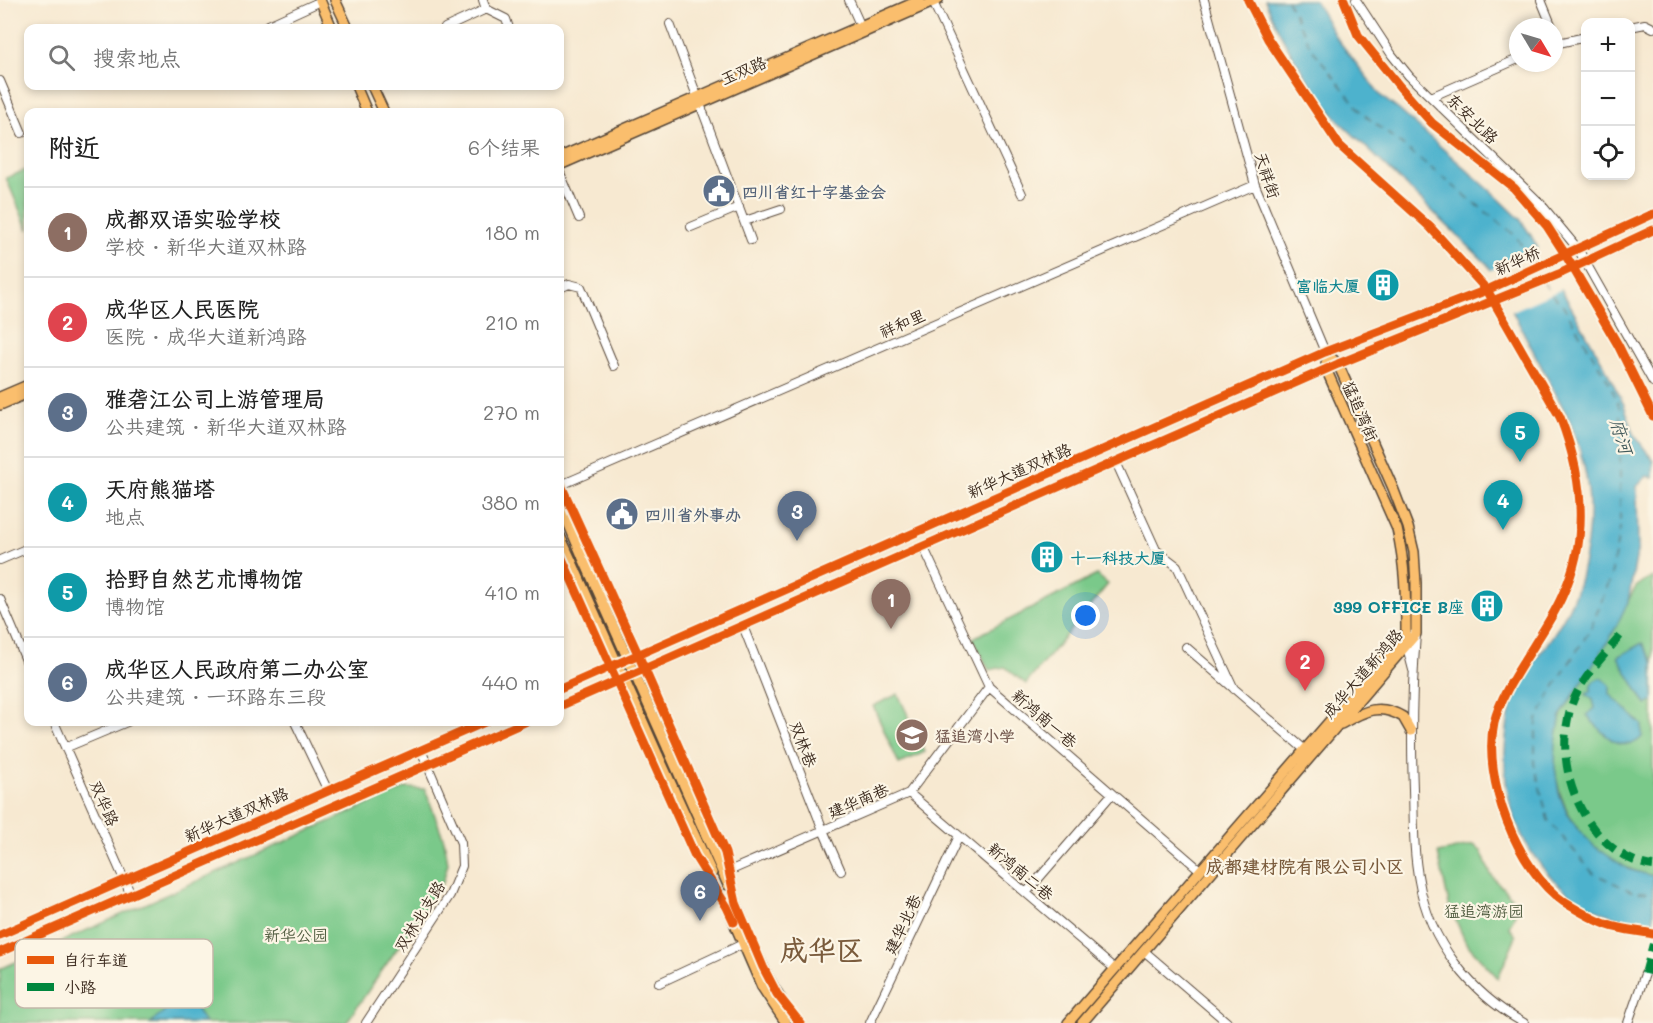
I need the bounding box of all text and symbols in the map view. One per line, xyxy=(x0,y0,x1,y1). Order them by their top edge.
north arrow xyxy=(1509,18,1563,72)
map controls xyxy=(1581,18,1635,180)
button: + xyxy=(1581,18,1635,72)
search box xyxy=(24,24,564,90)
icon: search xyxy=(45,41,78,74)
text: 搜索地点 xyxy=(93,43,181,72)
street label: 玉双路 xyxy=(717,51,769,89)
button: − xyxy=(1581,72,1635,126)
street label: 东安北路 xyxy=(1443,88,1503,148)
button: locate xyxy=(1581,126,1635,180)
text: 附近 xyxy=(48,130,100,164)
text: 6个结果 xyxy=(468,134,540,160)
street label: 天祥街 xyxy=(1251,149,1285,201)
public building icon: 四川省红十字基金会 xyxy=(701,173,737,209)
place label: 四川省红十字基金会 xyxy=(742,181,886,202)
text: 成都双语实验学校 xyxy=(105,204,281,233)
text: 1 xyxy=(63,219,72,245)
text: 180 m xyxy=(484,219,540,245)
text: 学校 · 新华大道双林路 xyxy=(105,233,307,259)
street label: 新华桥 xyxy=(1491,241,1543,279)
building icon: 富临大厦 xyxy=(1365,267,1401,303)
place label: 富临大厦 xyxy=(1296,275,1360,296)
text: 成华区人民医院 xyxy=(105,294,259,323)
street label: 祥和里 xyxy=(876,304,928,342)
text: 2 xyxy=(62,309,73,335)
text: 210 m xyxy=(485,309,540,335)
text: 医院 · 成华大道新鸿路 xyxy=(105,323,307,349)
street label: 猛追湾街 xyxy=(1338,377,1384,445)
text: 雅砻江公司上游管理局 xyxy=(105,384,325,413)
text: 3 xyxy=(62,399,74,425)
text: 270 m xyxy=(483,399,540,425)
pin: 5 xyxy=(1500,412,1540,462)
text: 公共建筑 · 新华大道双林路 xyxy=(105,413,347,439)
water label: 府河 xyxy=(1605,415,1640,460)
street label: 新华大道双林路 xyxy=(964,438,1074,502)
text: 天府熊猫塔 xyxy=(105,474,215,503)
pin: 4 xyxy=(1484,480,1522,530)
text: 4 xyxy=(61,489,74,515)
text: 380 m xyxy=(482,489,540,515)
pin: 3 xyxy=(778,492,816,541)
public building icon: 四川省外事办 xyxy=(604,496,640,532)
text: 地点 xyxy=(105,503,145,529)
place label: 四川省外事办 xyxy=(645,504,741,525)
building icon: 十一科技大厦 xyxy=(1029,539,1065,575)
place label: 十一科技大厦 xyxy=(1070,547,1166,568)
text: 拾野自然艺术博物馆 xyxy=(105,564,303,593)
text: 5 xyxy=(62,579,73,605)
text: 410 m xyxy=(485,579,540,605)
pin: 1 xyxy=(872,580,910,629)
building icon: 399 OFFICE B座 xyxy=(1469,588,1505,624)
text: 博物馆 xyxy=(105,593,165,619)
place label: 399 OFFICE B座 xyxy=(1333,596,1464,617)
your location xyxy=(1071,601,1100,630)
street label: 成华大道新鸿路 xyxy=(1317,624,1407,722)
pin: 2 xyxy=(1286,642,1324,691)
text: 成华区人民政府第二办公室 xyxy=(105,654,369,683)
text: 6 xyxy=(61,669,74,695)
text: 440 m xyxy=(482,669,540,695)
text: 公共建筑 · 一环路东三段 xyxy=(105,683,327,709)
street label: 新鸿南一巷 xyxy=(1008,684,1082,752)
school or university icon: 猛追湾小学 xyxy=(894,717,930,753)
street label: 双林巷 xyxy=(786,718,822,770)
place label: 猛追湾小学 xyxy=(935,725,1015,746)
street label: 双华路 xyxy=(86,777,124,829)
street label: 建华南巷 xyxy=(824,778,892,822)
street label: 新华大道双林路 xyxy=(181,782,291,846)
street label: 新鸿南二巷 xyxy=(984,837,1058,905)
district label: 成都建材院有限公司小区 xyxy=(1206,854,1404,878)
pin: 6 xyxy=(680,872,720,921)
street label: 双林北支路 xyxy=(389,877,449,955)
street label: 建华北巷 xyxy=(879,891,925,957)
park label: 猛追湾游园 xyxy=(1444,900,1524,921)
park label: 新华公园 xyxy=(264,924,328,945)
district label: 成华区 xyxy=(780,931,864,967)
legend xyxy=(15,939,213,1008)
text: 自行车道 xyxy=(64,949,128,970)
text: 小路 xyxy=(64,976,96,997)

